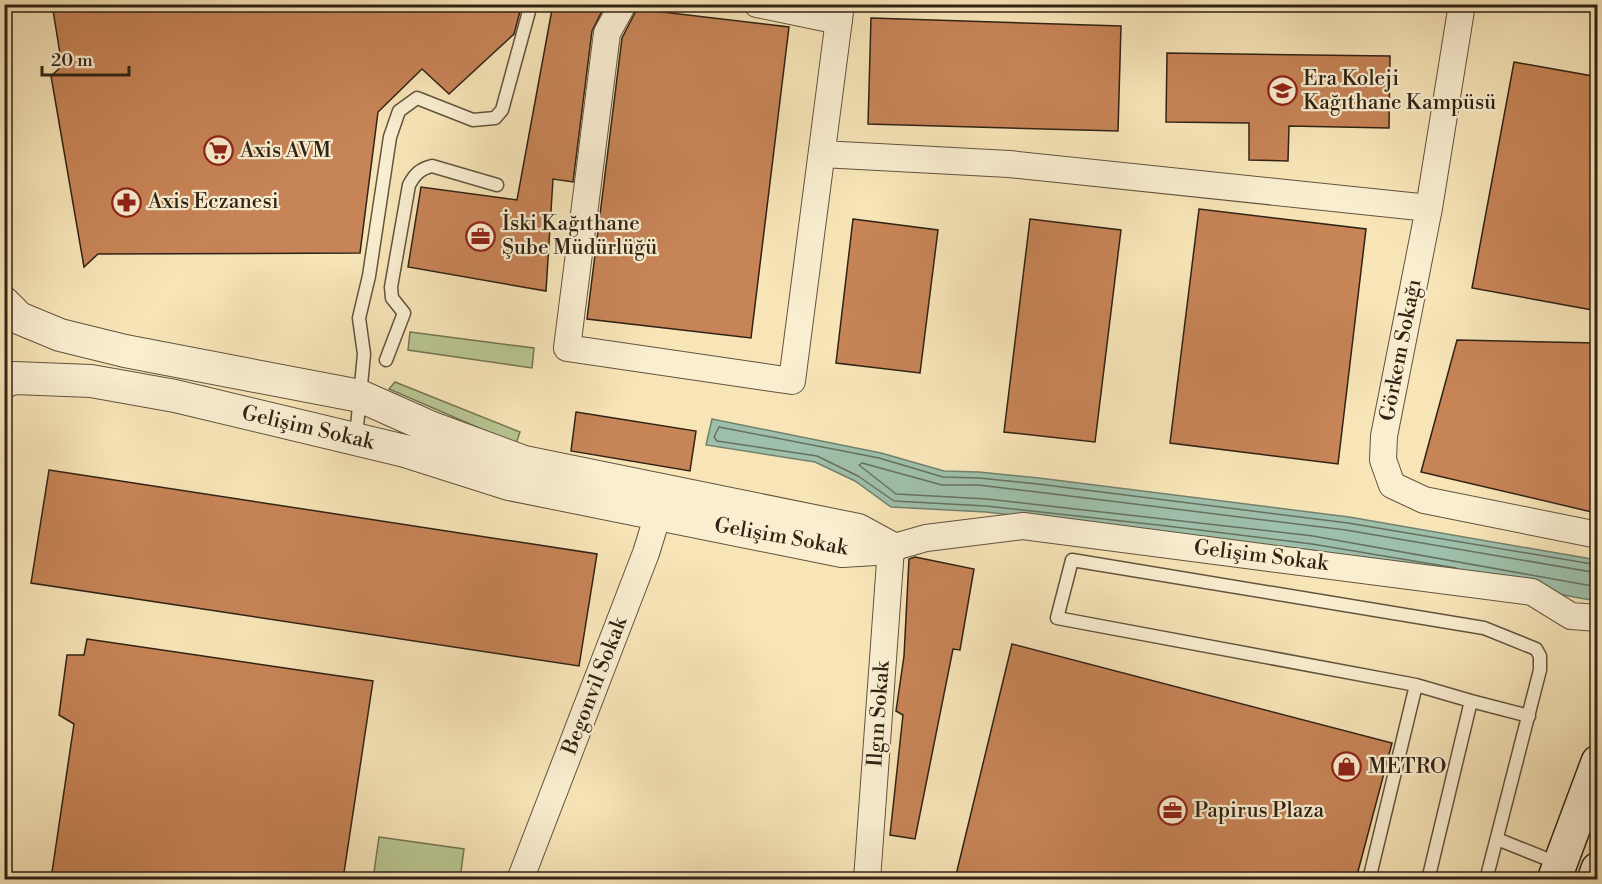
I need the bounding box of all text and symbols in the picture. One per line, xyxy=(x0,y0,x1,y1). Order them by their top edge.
scale bar xyxy=(42,39,129,77)
text: 20 m xyxy=(51,49,93,72)
place label: Era Koleji Kağıthane Kampüsü xyxy=(1303,66,1496,116)
school or university icon: Era Koleji Kağıthane Kampüsü xyxy=(1266,75,1298,107)
supermarket icon: Axis AVM xyxy=(203,135,235,167)
place label: Axis AVM xyxy=(239,138,332,164)
pharmacy icon: Axis Eczanesi xyxy=(111,186,143,218)
place label: Axis Eczanesi xyxy=(147,189,279,215)
place label: İski Kağıthane Şube Müdürlüğü xyxy=(502,209,657,261)
office icon: İski Kağıthane Şube Müdürlüğü xyxy=(465,220,497,252)
street label: Görkem Sokağı xyxy=(1374,277,1428,423)
street label: Gelişim Sokak xyxy=(239,400,378,456)
street label: Gelişim Sokak xyxy=(712,512,851,562)
street label: Gelişim Sokak xyxy=(1192,535,1331,577)
street label: Begonvil Sokak xyxy=(556,613,634,759)
street label: Ilgın Sokak xyxy=(862,659,896,768)
shop icon: METRO xyxy=(1331,751,1363,783)
place label: METRO xyxy=(1368,754,1446,780)
office icon: Papirus Plaza xyxy=(1157,795,1189,827)
place label: Papirus Plaza xyxy=(1194,798,1324,824)

